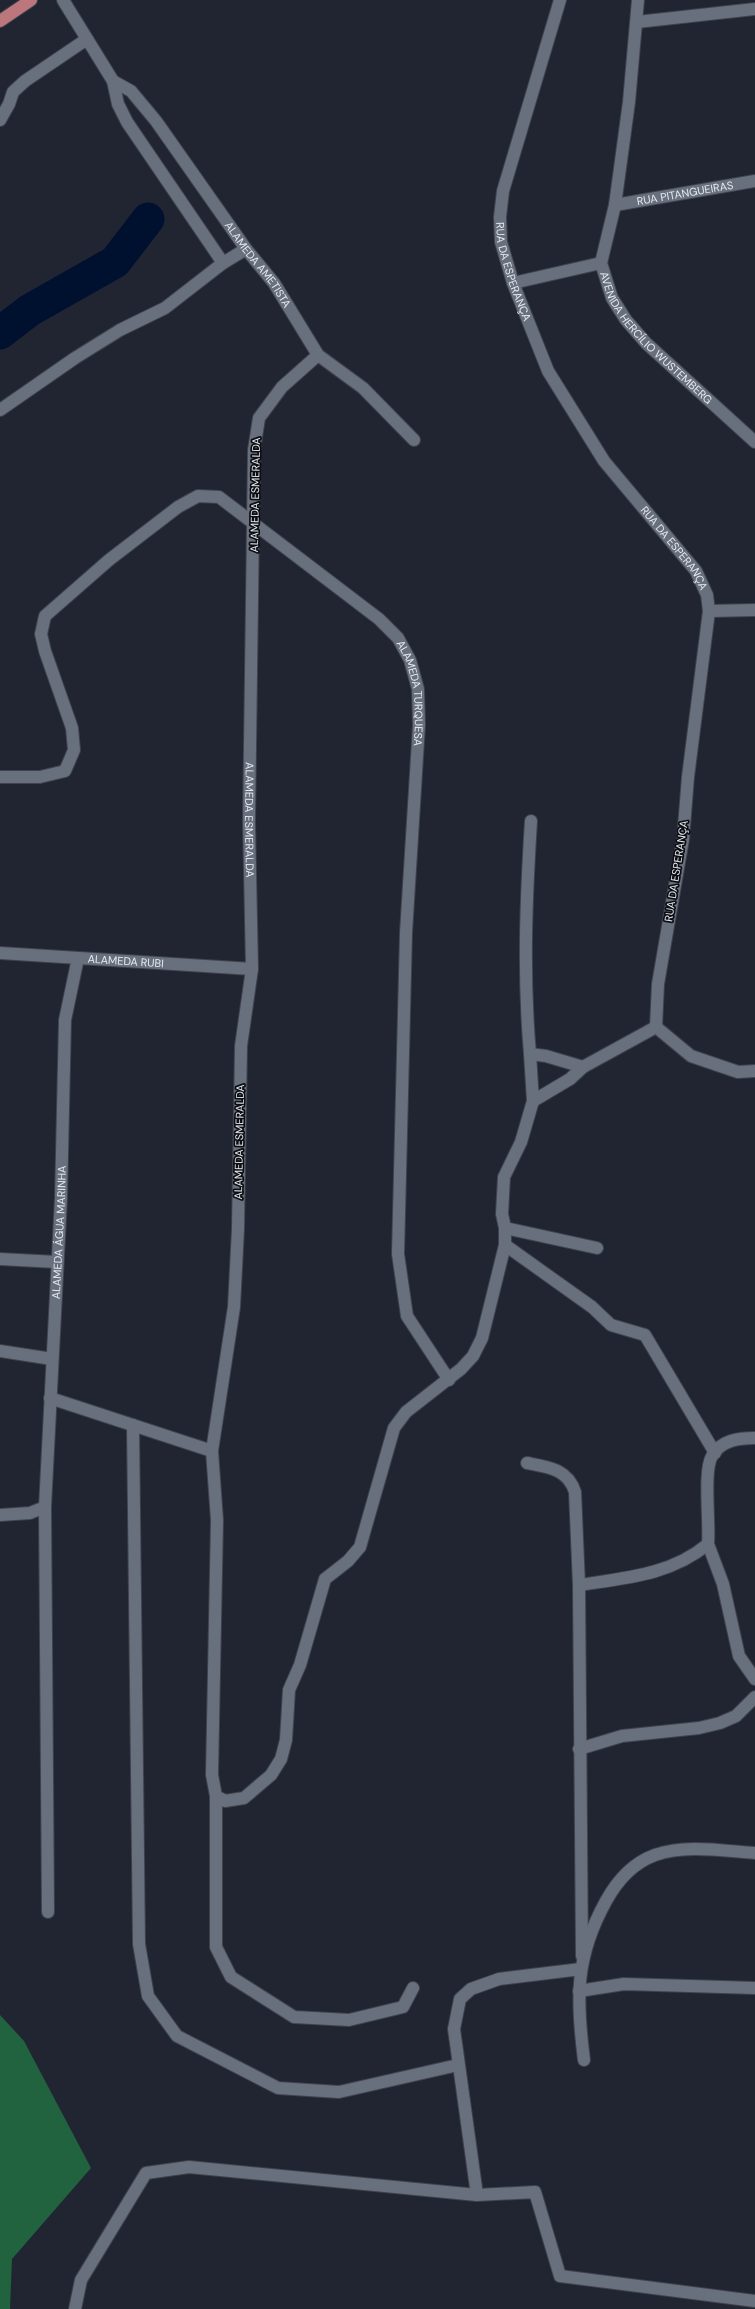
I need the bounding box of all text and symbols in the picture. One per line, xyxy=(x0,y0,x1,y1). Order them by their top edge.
street label: RUA PITANGUEIRAS xyxy=(636,178,734,208)
street label: ALAMEDA AMETISTA xyxy=(222,219,294,310)
street label: RUA DA ESPERANÇA xyxy=(493,222,534,323)
street label: AVENIDA HERCÍLIO WUSTEMBERG xyxy=(597,270,715,407)
street label: ALAMEDA ESMERALDA xyxy=(247,437,263,553)
street label: RUA DA ESPERANÇA xyxy=(638,503,711,592)
street label: ALAMEDA TURQUESA xyxy=(394,638,426,747)
street label: ALAMEDA ESMERALDA xyxy=(242,762,257,878)
street label: RUA DA ESPERANÇA xyxy=(661,819,691,923)
street label: ALAMEDA RUBI xyxy=(87,952,164,970)
street label: ALAMEDA ESMERALDA xyxy=(231,1084,247,1200)
street label: ALAMEDA ÁGUA MARINHA xyxy=(49,1165,69,1299)

